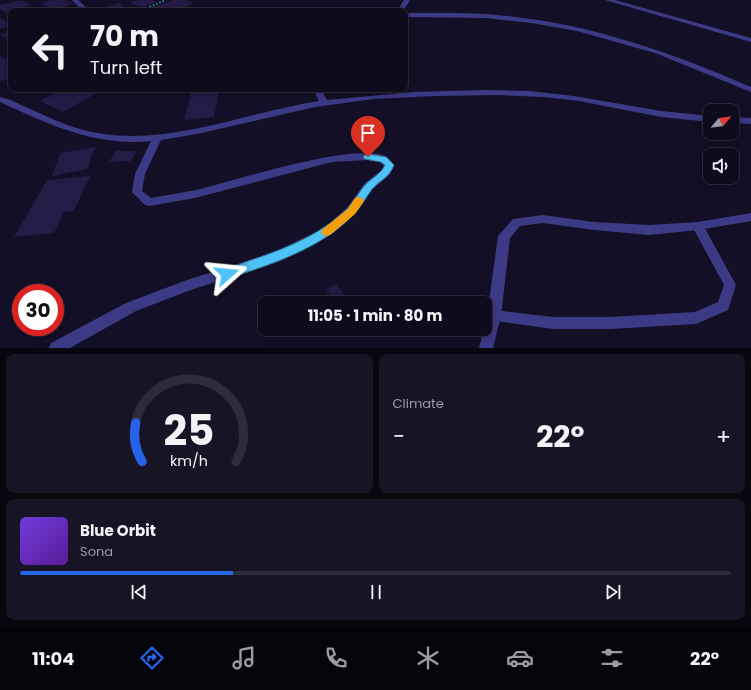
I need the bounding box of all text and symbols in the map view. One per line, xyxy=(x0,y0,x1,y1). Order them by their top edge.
text: 70 m xyxy=(90,17,159,56)
icon: left xyxy=(24,24,76,76)
text: Turn left xyxy=(90,55,162,80)
north arrow xyxy=(703,104,739,140)
map controls xyxy=(703,104,739,184)
pin xyxy=(351,116,385,157)
icon: arrive xyxy=(357,122,379,144)
button: sound xyxy=(703,148,739,184)
position arrow xyxy=(206,253,248,295)
speed limit sign: 30 xyxy=(12,284,64,336)
text: 11:05 · 1 min · 80 m xyxy=(308,305,442,326)
text: Climate xyxy=(393,394,444,413)
text: 25 xyxy=(164,400,215,459)
text: 22° xyxy=(536,415,584,458)
text: − xyxy=(393,421,405,452)
text: + xyxy=(716,421,731,452)
text: km/h xyxy=(170,450,208,470)
text: Blue Orbit xyxy=(80,520,156,541)
text: Sona xyxy=(80,542,113,561)
icon: previous xyxy=(128,581,150,603)
icon: pause xyxy=(365,581,387,603)
icon: next xyxy=(602,581,624,603)
icon: directions xyxy=(138,644,166,672)
icon: music xyxy=(230,644,258,672)
icon: phone xyxy=(322,644,350,672)
icon: climate xyxy=(414,644,442,672)
icon: car xyxy=(506,644,534,672)
icon: filters xyxy=(598,644,626,672)
text: 11:04 xyxy=(32,646,75,671)
text: 22° xyxy=(690,646,719,671)

